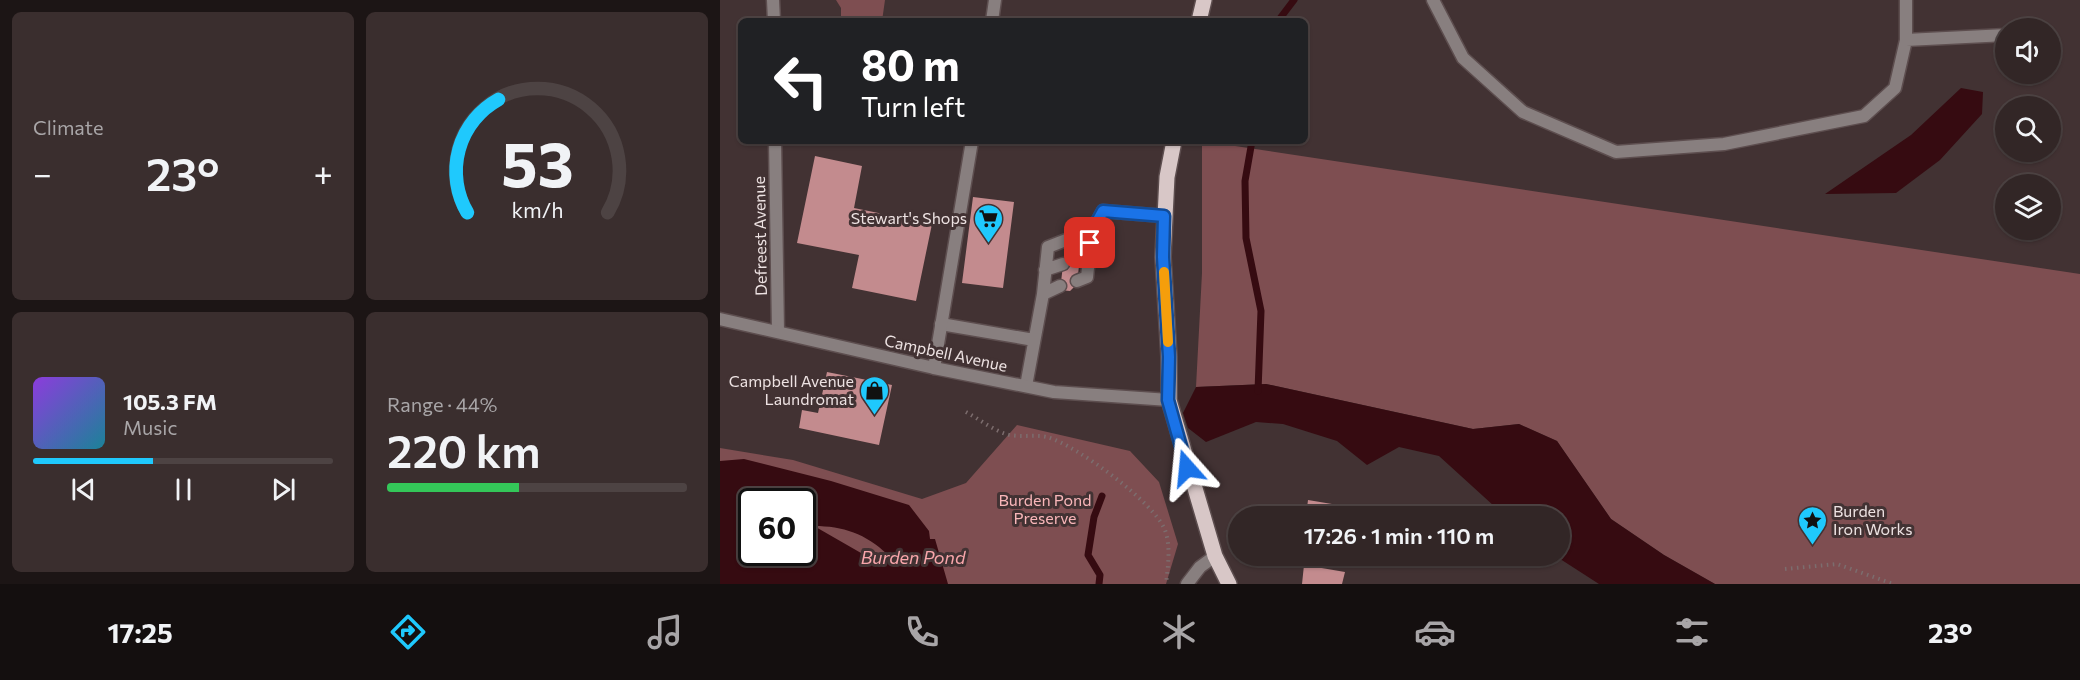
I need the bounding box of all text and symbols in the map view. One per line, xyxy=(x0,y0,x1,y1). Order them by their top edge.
map controls xyxy=(1995,18,2061,240)
button: sound xyxy=(1995,18,2061,84)
text: 80 m xyxy=(861,38,960,90)
icon: left xyxy=(762,42,840,120)
text: Turn left xyxy=(861,90,965,123)
button: search xyxy=(1995,96,2061,162)
text: Climate xyxy=(33,115,103,139)
text: 53 xyxy=(501,124,573,200)
text: 23° xyxy=(146,145,219,200)
text: − xyxy=(33,152,52,193)
text: + xyxy=(314,152,333,193)
button: layers xyxy=(1995,174,2061,240)
street label: Defreest Avenue xyxy=(749,176,770,296)
text: km/h xyxy=(511,196,563,222)
supermarket icon: Stewart's Shops xyxy=(972,202,1004,244)
place label: Stewart's Shops xyxy=(851,208,967,227)
pin xyxy=(1064,217,1115,268)
icon: arrive xyxy=(1073,226,1106,259)
street label: Campbell Avenue xyxy=(883,330,1009,375)
place label: Campbell Avenue Laundromat xyxy=(729,371,854,408)
shop icon: Campbell Avenue Laundromat xyxy=(859,374,891,416)
text: 105.3 FM xyxy=(123,388,217,415)
text: Range · 44% xyxy=(387,392,497,416)
text: Music xyxy=(123,415,177,439)
text: 220 km xyxy=(387,422,540,477)
position arrow xyxy=(1155,436,1219,500)
icon: previous xyxy=(67,473,100,506)
icon: pause xyxy=(167,473,200,506)
icon: next xyxy=(267,473,300,506)
speed limit sign: 60 xyxy=(738,488,816,566)
park label: Burden Pond Preserve xyxy=(998,490,1092,527)
place label: Burden Iron Works xyxy=(1833,501,1912,538)
place icon: Burden Iron Works xyxy=(1796,504,1828,546)
text: 17:26 · 1 min · 110 m xyxy=(1304,522,1494,549)
water label: Burden Pond xyxy=(861,546,966,568)
icon: directions xyxy=(387,611,429,653)
icon: music xyxy=(644,611,686,653)
icon: phone xyxy=(901,611,943,653)
icon: climate xyxy=(1158,611,1200,653)
icon: car xyxy=(1414,611,1456,653)
icon: filters xyxy=(1671,611,1713,653)
text: 17:25 xyxy=(107,616,173,649)
text: 23° xyxy=(1928,616,1973,649)

